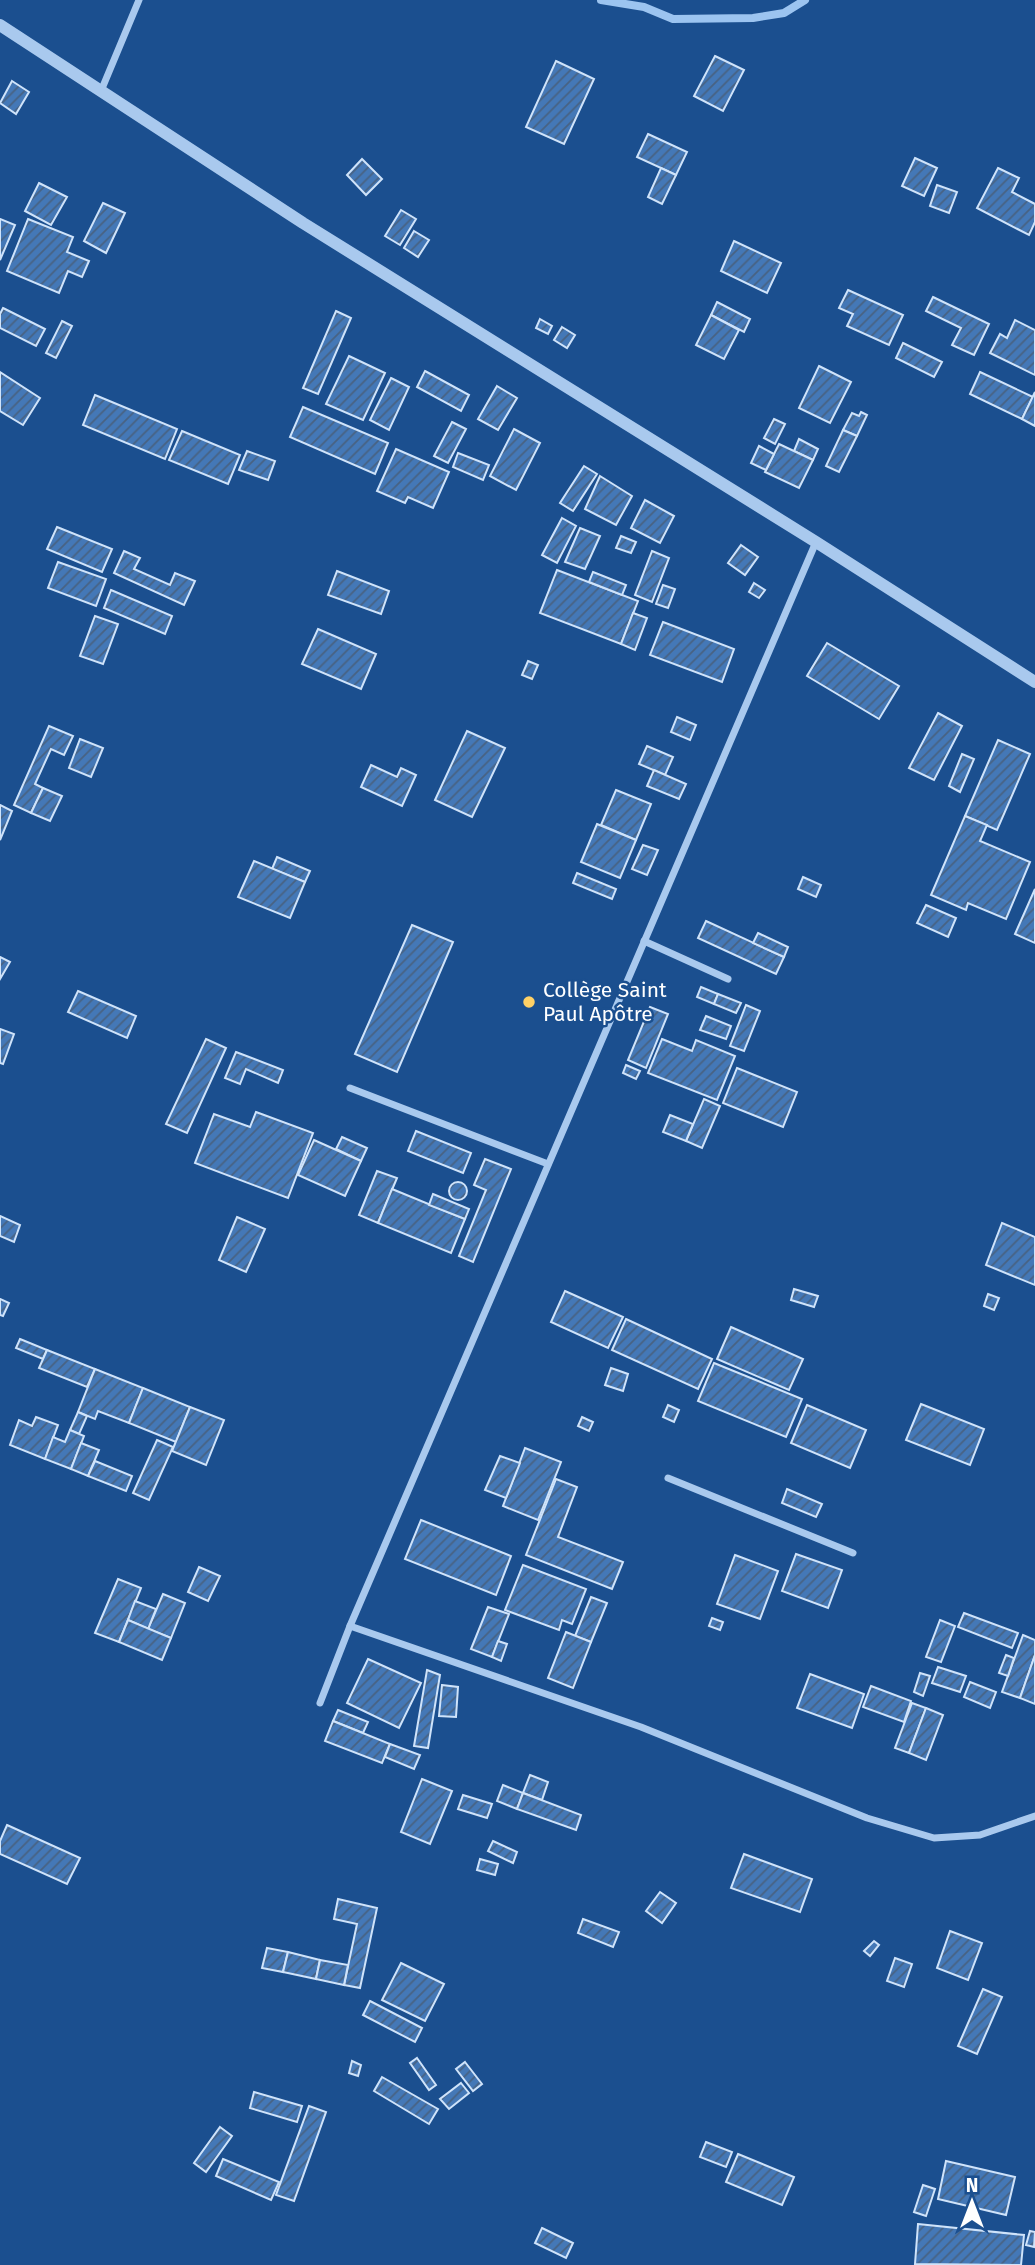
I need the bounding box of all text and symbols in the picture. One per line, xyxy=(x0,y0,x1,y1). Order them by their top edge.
place label: Collège Saint Paul Apôtre xyxy=(543,977,667,1027)
marker: Collège Saint Paul Apôtre xyxy=(521,994,537,1010)
north arrow xyxy=(937,2167,1007,2237)
text: N xyxy=(966,2174,978,2197)

